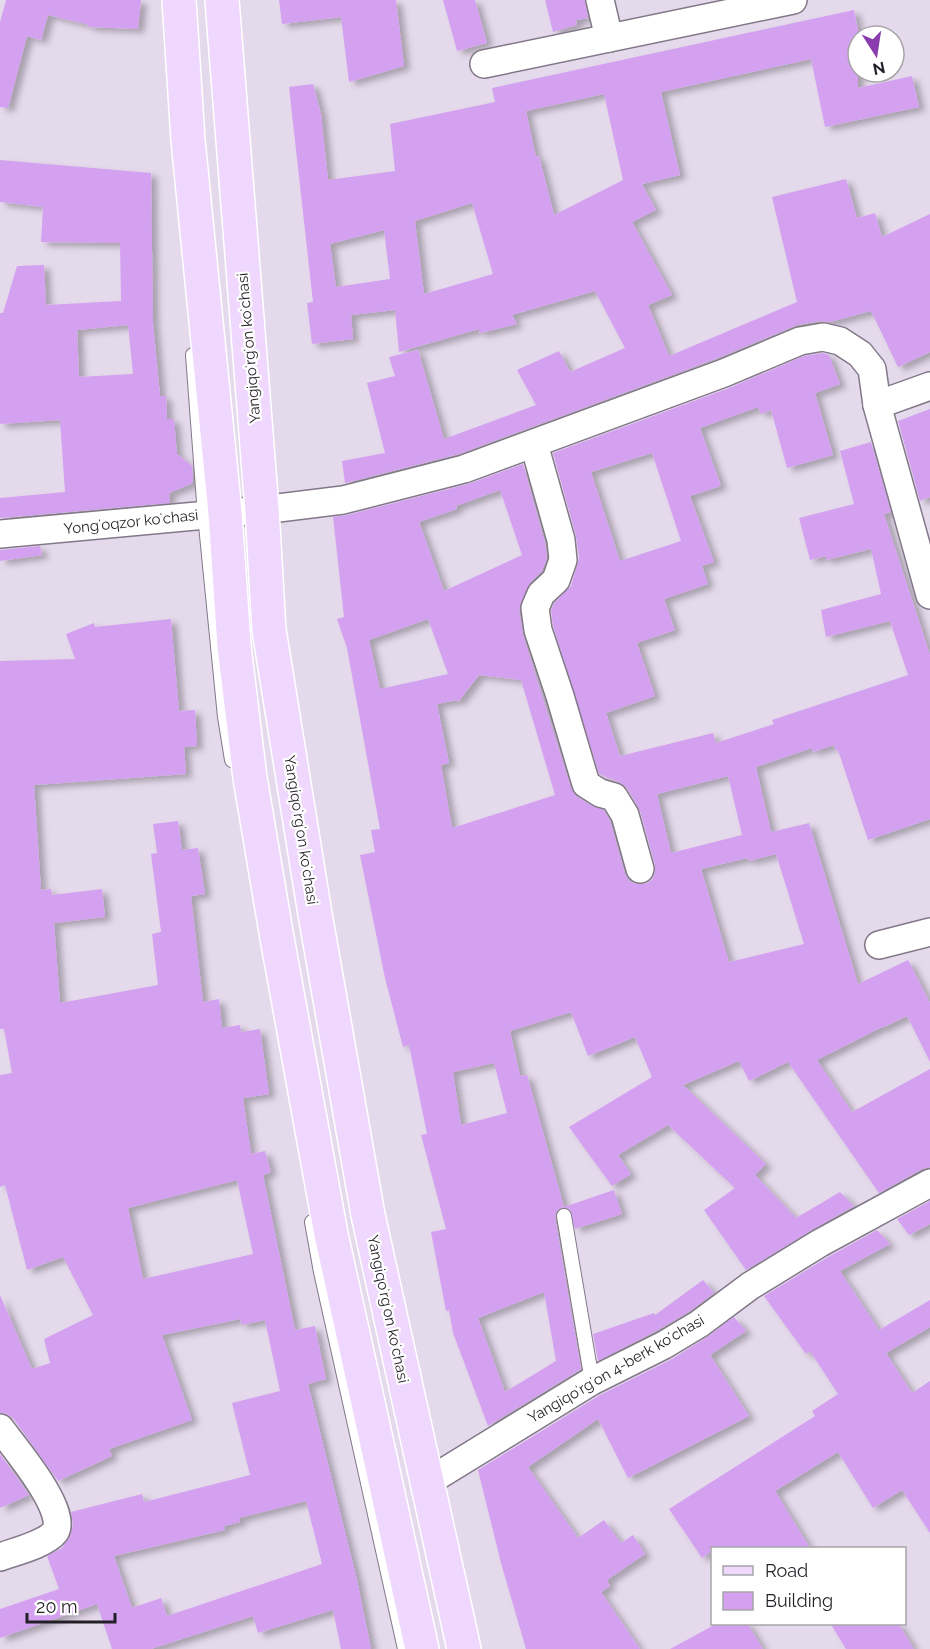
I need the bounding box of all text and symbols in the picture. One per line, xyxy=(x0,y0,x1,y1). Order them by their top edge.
north arrow xyxy=(846,24,906,84)
text: N xyxy=(871,58,887,79)
street label: Yangiqoʻrgʻon koʻchasi xyxy=(233,272,265,424)
street label: Yongʻoqzor koʻchasi xyxy=(63,506,199,538)
street label: Yangiqoʻrgʻon koʻchasi xyxy=(280,754,322,906)
street label: Yangiqoʻrgʻon koʻchasi xyxy=(364,1233,412,1385)
street label: Yangiqoʻrgʻon 4-berk koʻchasi xyxy=(525,1311,707,1427)
legend xyxy=(711,1547,906,1625)
text: Road xyxy=(765,1560,808,1581)
scale bar xyxy=(27,1586,116,1624)
text: Building xyxy=(765,1590,833,1611)
text: 20 m xyxy=(36,1596,78,1617)

